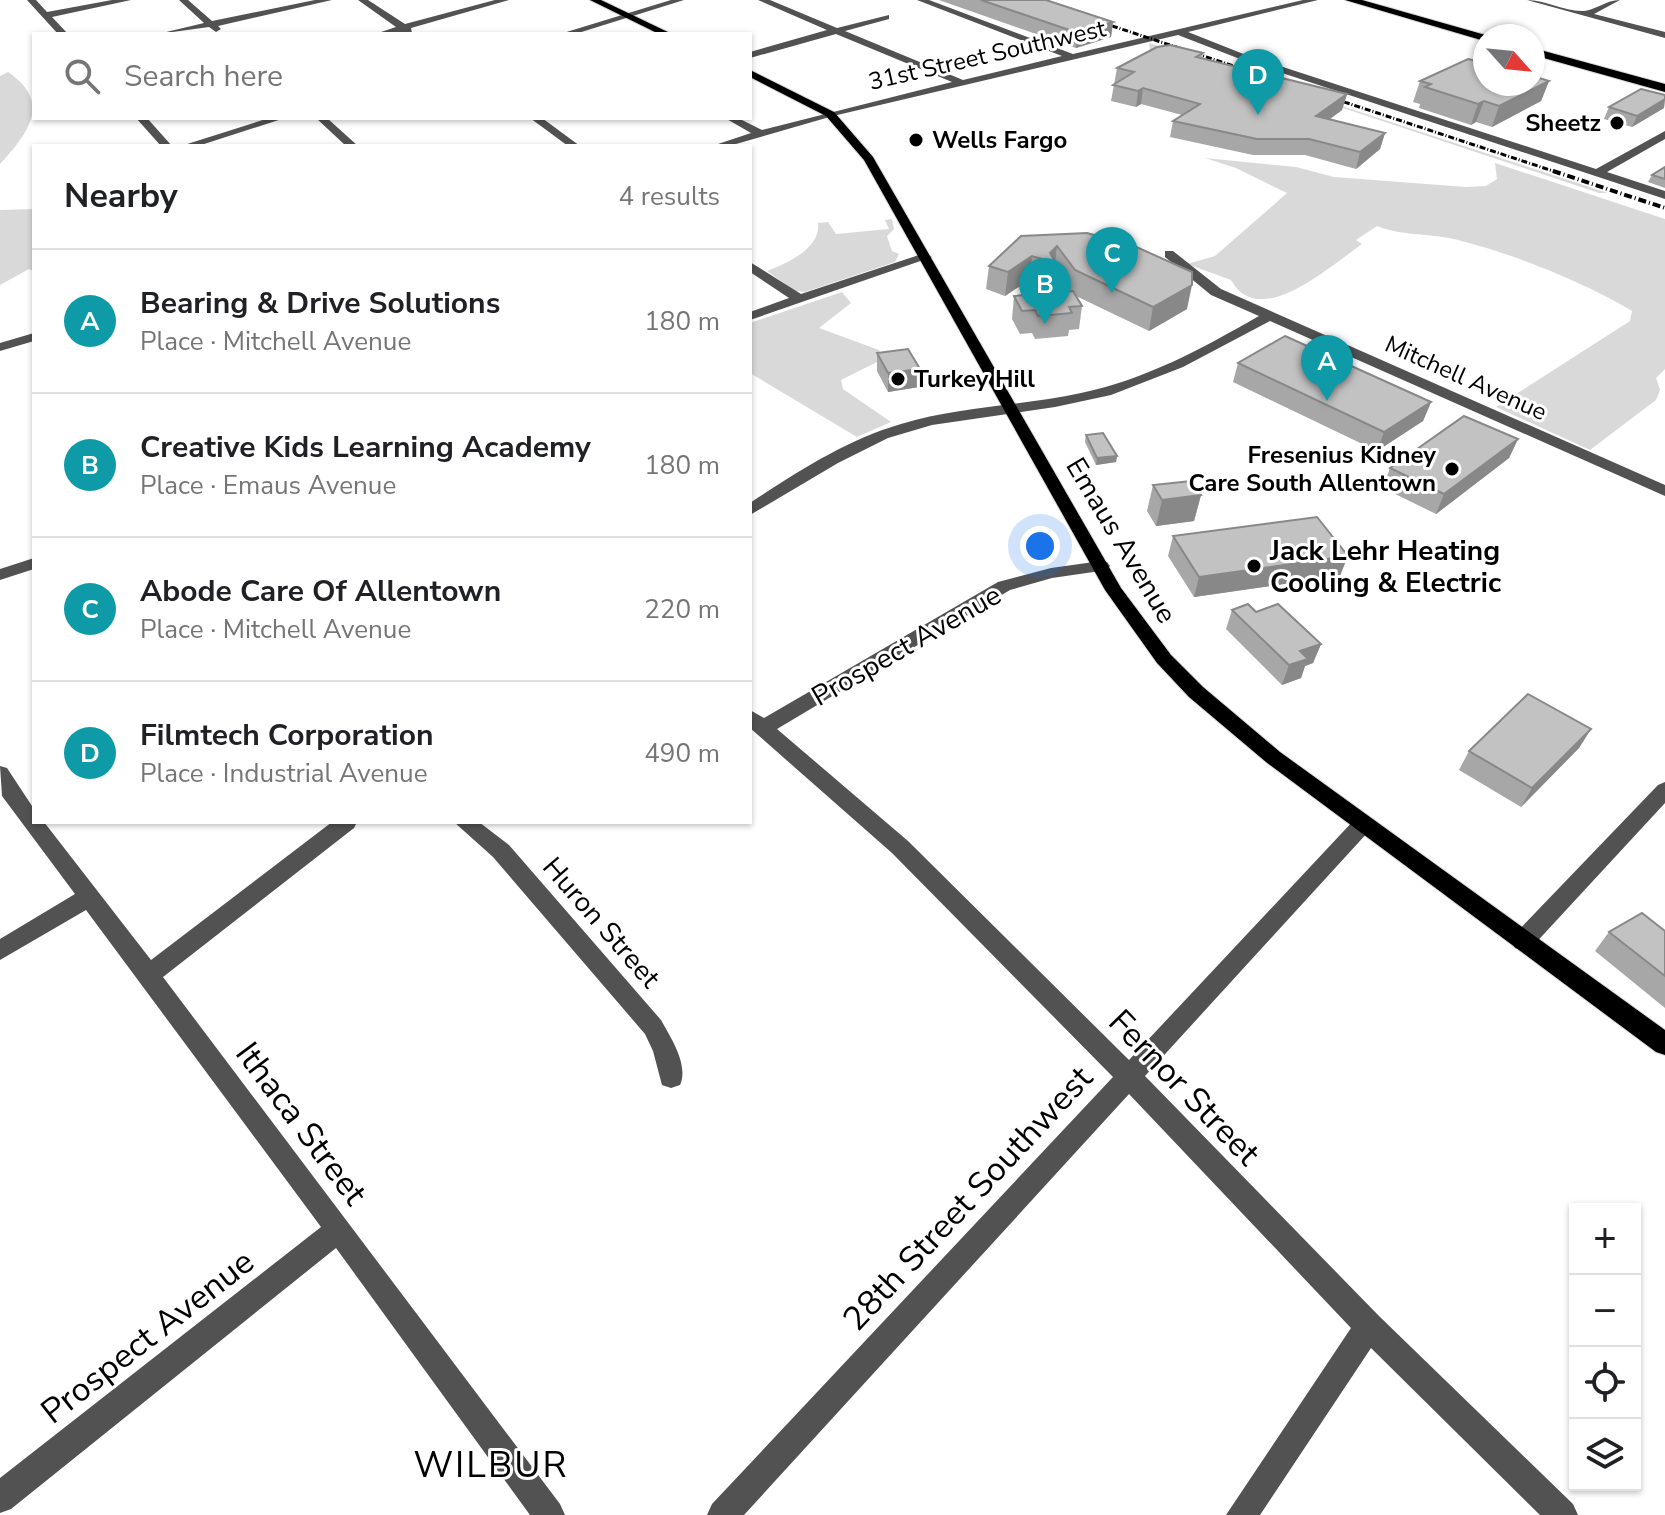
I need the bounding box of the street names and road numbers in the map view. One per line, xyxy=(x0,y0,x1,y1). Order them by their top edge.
street label: 31st Street Southwest xyxy=(865,12,1109,98)
street label: Mitchell Avenue xyxy=(1380,328,1552,428)
street label: Emaus Avenue xyxy=(1057,451,1186,630)
street label: Prospect Avenue xyxy=(805,576,1008,716)
street label: Huron Street xyxy=(534,849,669,996)
street label: Fernor Street xyxy=(1098,1000,1271,1176)
street label: Ithaca Street xyxy=(225,1033,378,1215)
street label: 28th Street Southwest xyxy=(833,1055,1104,1341)
street label: Prospect Avenue xyxy=(32,1239,264,1434)

